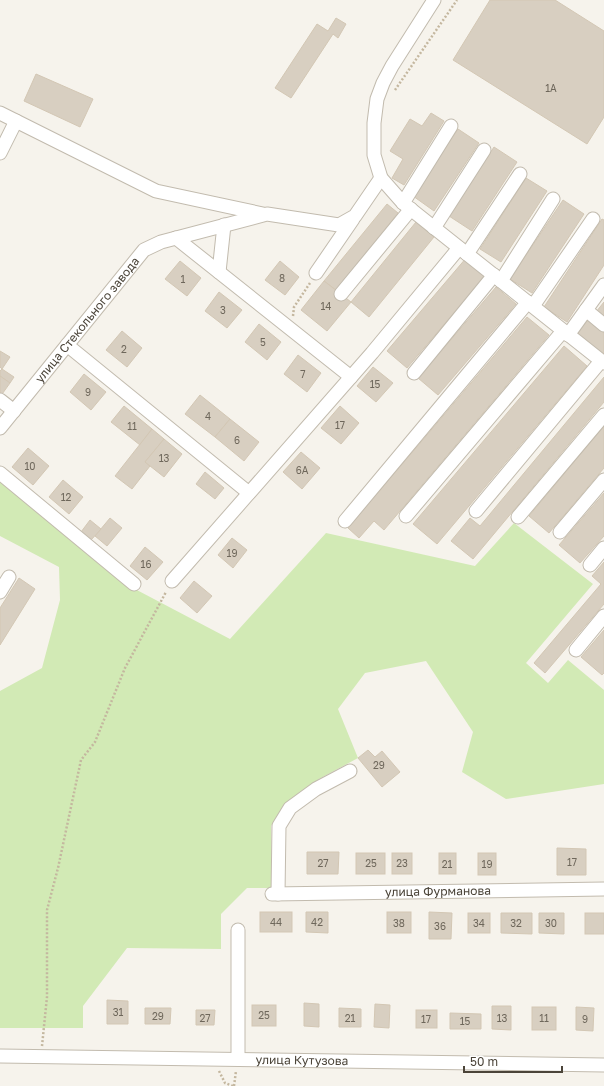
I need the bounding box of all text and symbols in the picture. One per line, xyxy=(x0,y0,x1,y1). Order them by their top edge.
house number: 1А xyxy=(545,82,557,94)
street label: улица Стекольного завода xyxy=(32,254,142,386)
house number: 8 xyxy=(279,272,285,284)
house number: 1 xyxy=(181,273,186,285)
house number: 14 xyxy=(321,300,331,312)
house number: 3 xyxy=(220,304,226,316)
house number: 5 xyxy=(260,336,266,348)
house number: 2 xyxy=(121,343,127,355)
house number: 7 xyxy=(300,368,306,380)
house number: 15 xyxy=(370,378,381,390)
house number: 9 xyxy=(85,386,91,398)
house number: 4 xyxy=(205,410,211,422)
house number: 17 xyxy=(335,419,345,431)
house number: 11 xyxy=(127,420,137,432)
house number: 6 xyxy=(234,434,240,446)
house number: 13 xyxy=(159,452,169,464)
house number: 10 xyxy=(24,460,36,472)
house number: 6А xyxy=(296,464,309,476)
house number: 12 xyxy=(61,491,72,503)
house number: 19 xyxy=(227,547,237,559)
house number: 16 xyxy=(141,558,151,570)
house number: 29 xyxy=(373,759,385,771)
house number: 17 xyxy=(567,856,577,868)
house number: 27 xyxy=(317,857,329,869)
house number: 25 xyxy=(365,857,377,869)
house number: 23 xyxy=(396,857,408,869)
house number: 21 xyxy=(442,858,452,870)
house number: 19 xyxy=(482,858,492,870)
street label: улица Фурманова xyxy=(385,883,491,899)
house number: 44 xyxy=(270,916,282,928)
house number: 42 xyxy=(311,916,323,928)
house number: 38 xyxy=(393,917,405,929)
house number: 34 xyxy=(473,917,485,929)
house number: 32 xyxy=(510,917,522,929)
house number: 30 xyxy=(545,917,557,929)
house number: 36 xyxy=(434,920,446,932)
house number: 31 xyxy=(113,1006,123,1018)
house number: 25 xyxy=(258,1009,270,1021)
house number: 29 xyxy=(152,1010,164,1022)
house number: 27 xyxy=(199,1012,211,1024)
house number: 21 xyxy=(345,1012,355,1024)
house number: 13 xyxy=(497,1012,507,1024)
house number: 11 xyxy=(539,1012,549,1024)
house number: 17 xyxy=(421,1013,431,1025)
house number: 9 xyxy=(582,1013,588,1025)
house number: 15 xyxy=(460,1015,471,1027)
scale bar xyxy=(464,1048,562,1074)
street label: улица Кутузова xyxy=(255,1052,348,1068)
text: 50 m xyxy=(470,1054,498,1069)

